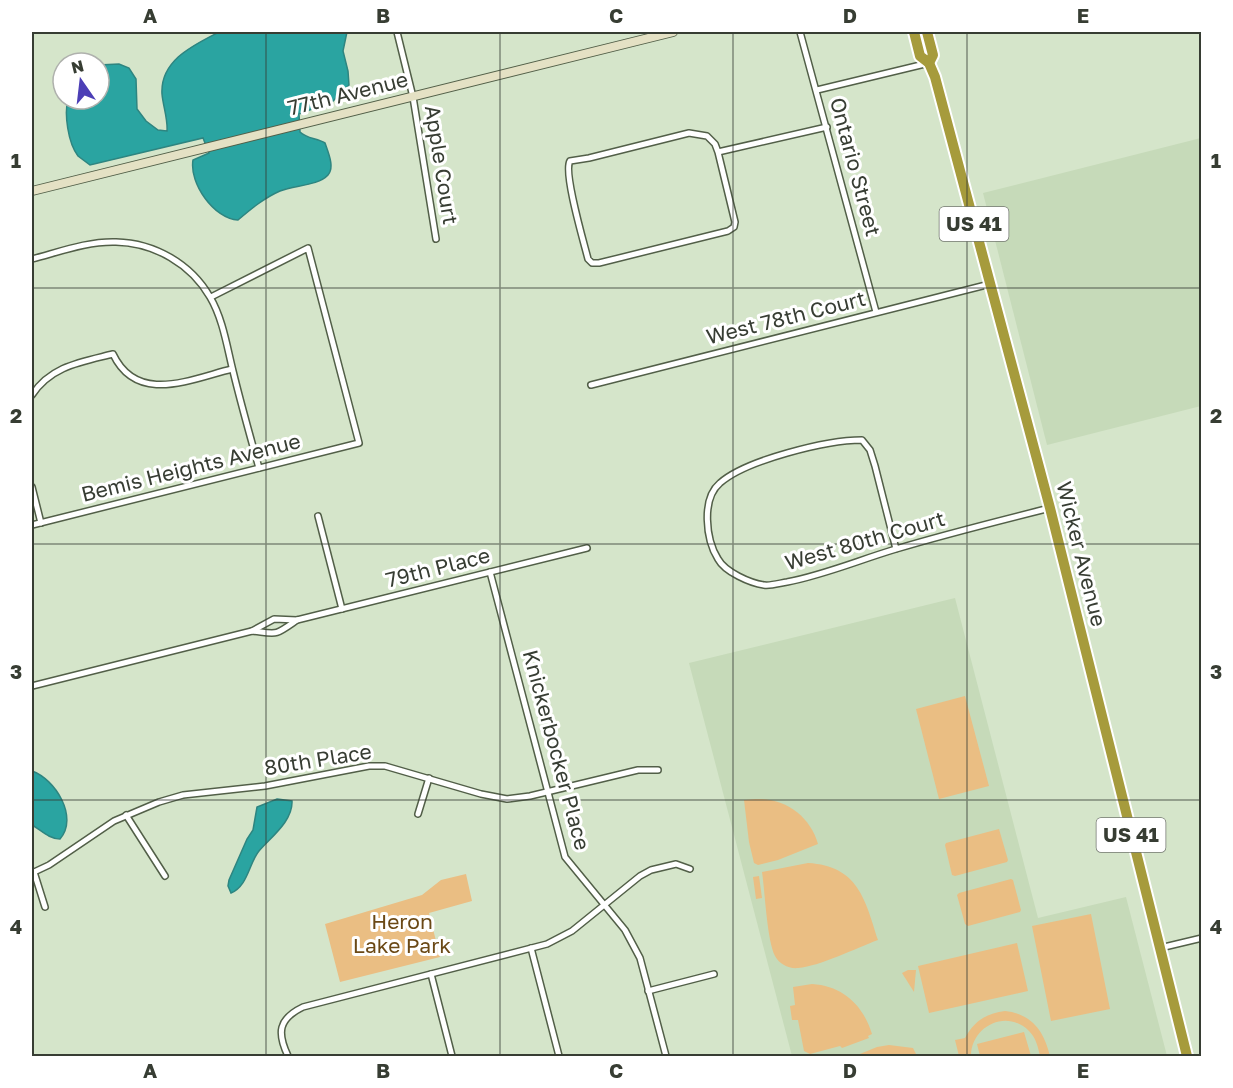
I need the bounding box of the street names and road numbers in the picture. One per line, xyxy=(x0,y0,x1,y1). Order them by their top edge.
street label: 77th Avenue xyxy=(285,66,411,121)
street label: Ontario Street xyxy=(825,95,887,239)
street label: Apple Court xyxy=(420,103,464,226)
road number: US 41 xyxy=(940,207,1008,241)
street label: West 78th Court xyxy=(703,285,868,349)
street label: Bemis Heights Avenue xyxy=(78,427,303,507)
street label: Wicker Avenue xyxy=(1051,479,1113,629)
street label: West 80th Court xyxy=(782,505,948,575)
street label: 79th Place xyxy=(383,542,493,593)
street label: Knickerbocker Place xyxy=(518,647,596,853)
street label: 80th Place xyxy=(262,738,373,780)
road number: US 41 xyxy=(1096,818,1166,852)

